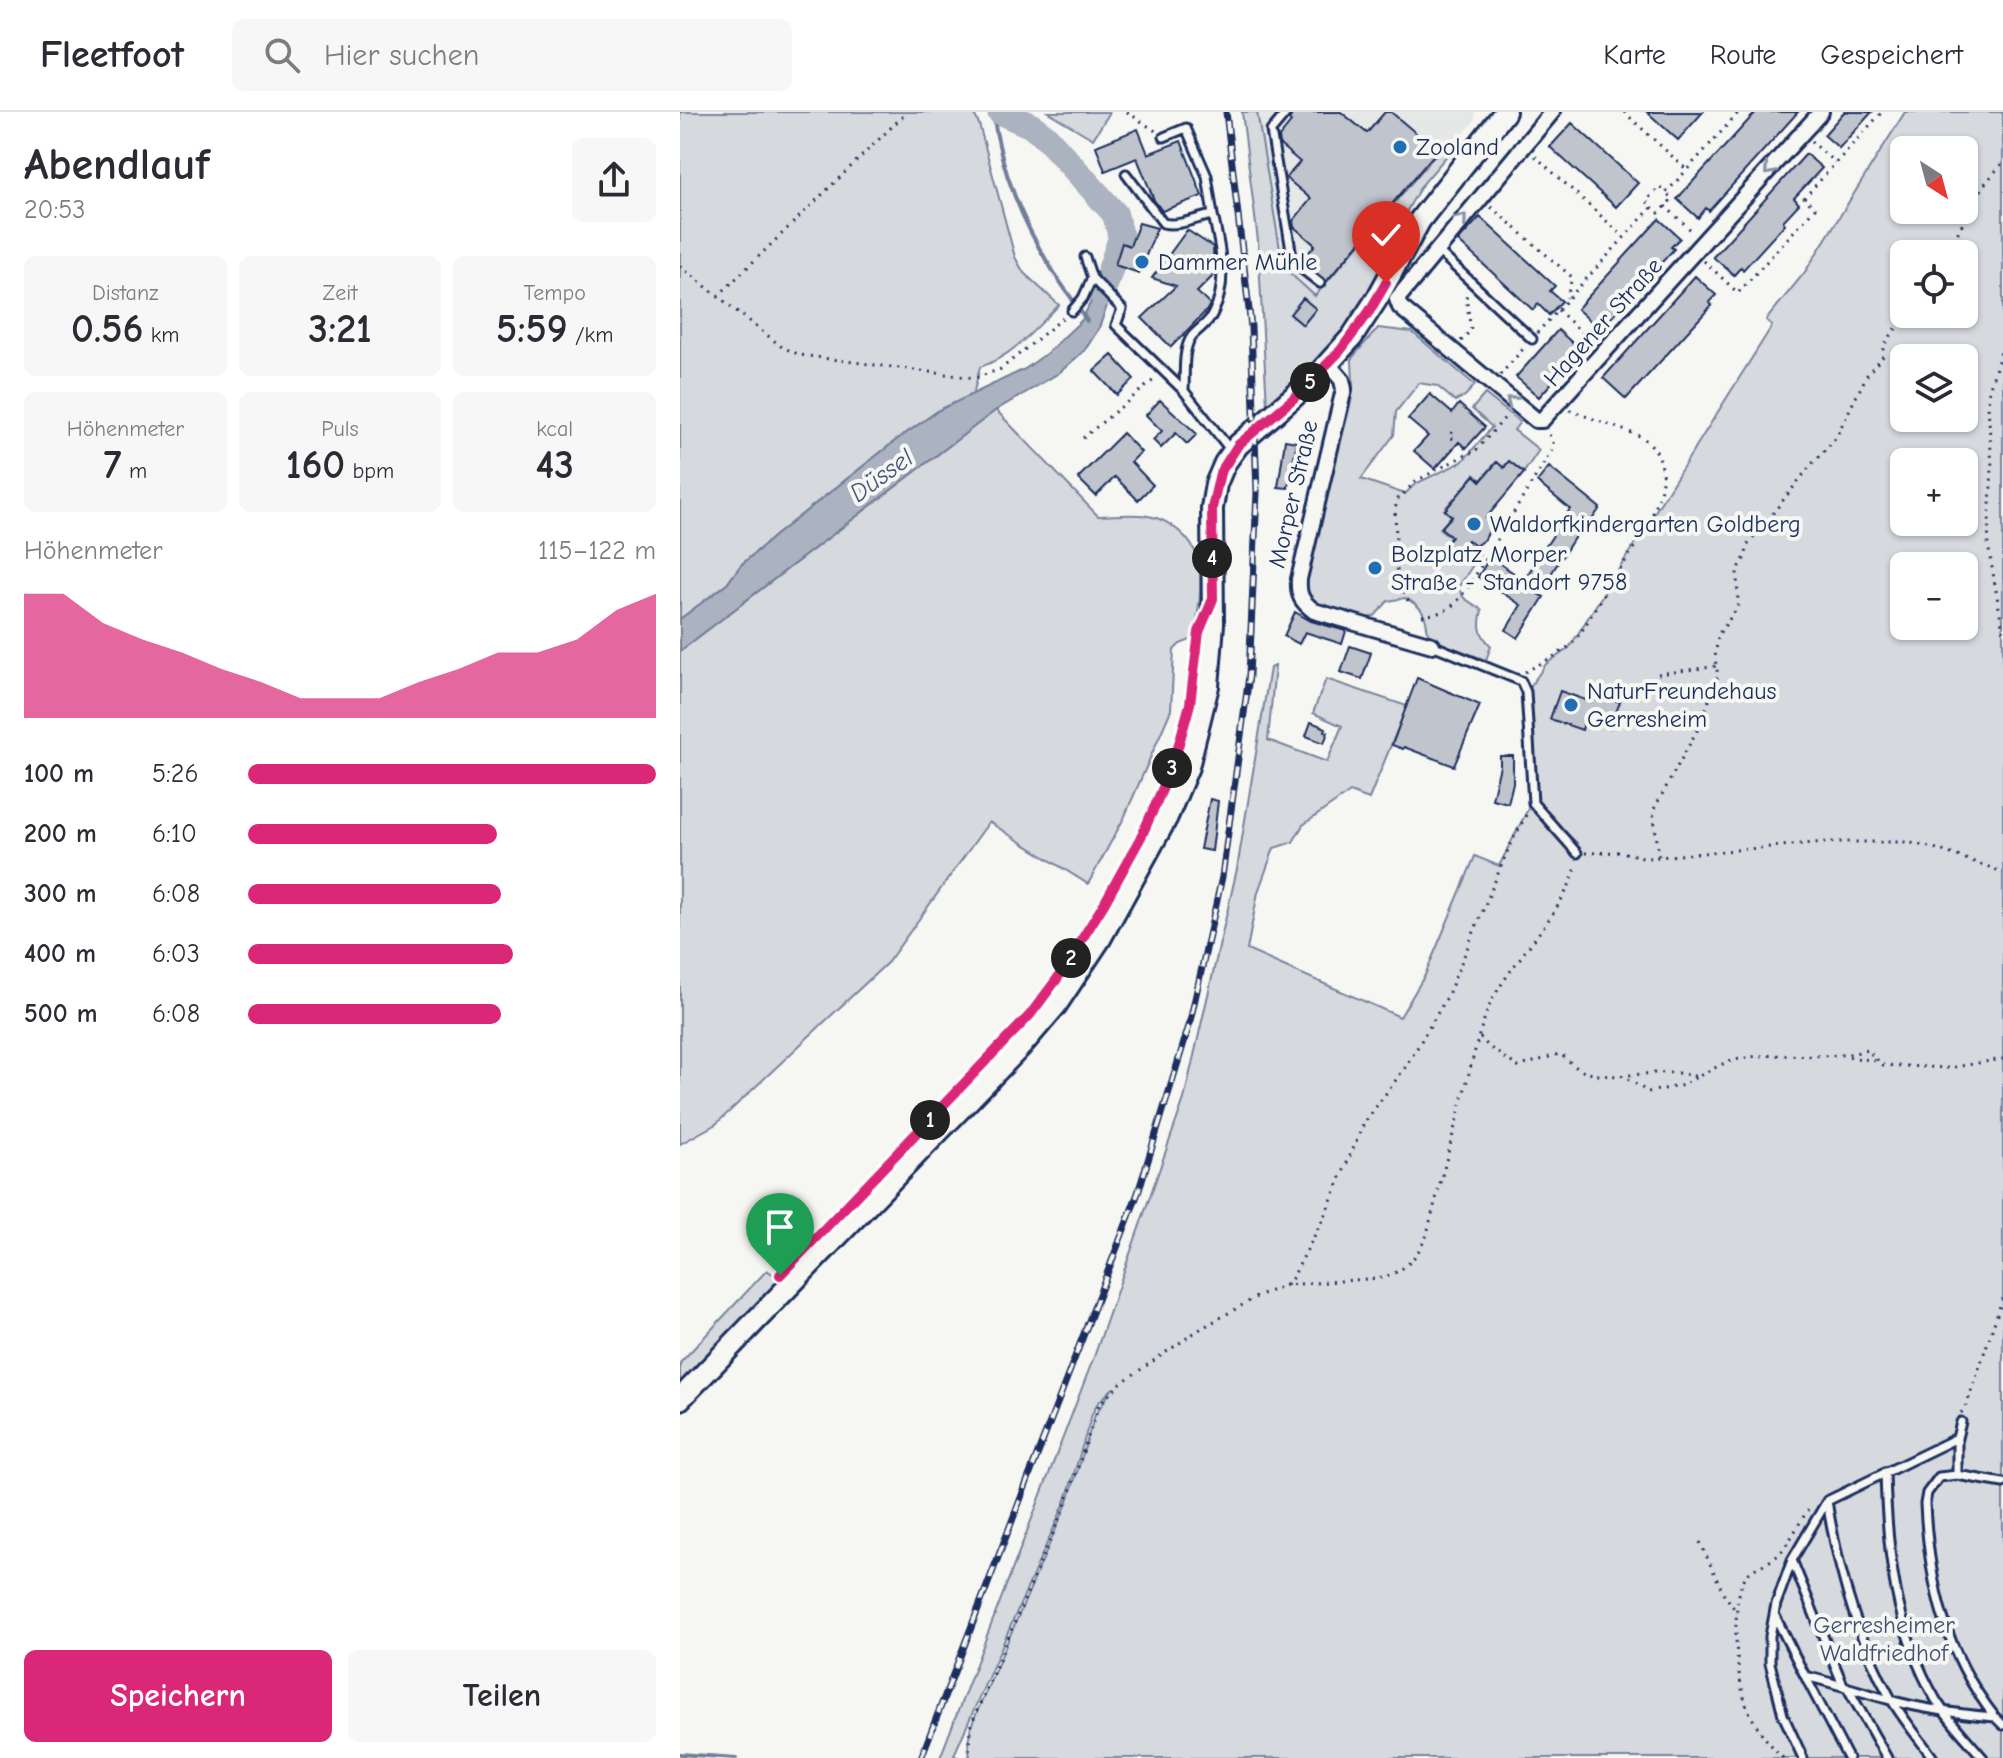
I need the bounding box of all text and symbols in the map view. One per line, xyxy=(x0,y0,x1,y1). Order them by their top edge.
search box xyxy=(232,19,792,91)
text: Fleetfoot xyxy=(40,33,184,77)
icon: search xyxy=(260,33,304,77)
text: Hier suchen xyxy=(324,38,479,73)
text: Karte xyxy=(1603,39,1666,71)
text: Route xyxy=(1710,39,1776,71)
text: Gespeichert xyxy=(1820,39,1963,71)
place label: Zooland xyxy=(1416,133,1499,161)
north arrow xyxy=(1890,136,1978,224)
map controls xyxy=(1890,136,1978,640)
button: share xyxy=(572,138,656,222)
marker: Zooland xyxy=(1391,138,1409,156)
text: Abendlauf xyxy=(24,139,210,190)
one-way arrow xyxy=(1764,160,1779,175)
text: 20:53 xyxy=(24,195,85,225)
pin xyxy=(1352,201,1420,283)
icon: check xyxy=(1364,213,1408,257)
one-way arrow xyxy=(1452,213,1467,228)
button: locate xyxy=(1890,240,1978,328)
place label: Dammer Mühle xyxy=(1158,248,1317,276)
street label: Hagener Straße xyxy=(1538,252,1668,392)
marker: Dammer Mühle xyxy=(1133,253,1151,271)
text: Distanz xyxy=(92,280,159,306)
text: Zeit xyxy=(322,280,358,306)
text: Tempo xyxy=(524,280,586,306)
text: 0.56 xyxy=(71,306,143,352)
text: 3:21 xyxy=(308,306,372,352)
text: 5:59 xyxy=(496,306,568,352)
text: km xyxy=(143,322,180,348)
text: /km xyxy=(568,322,613,348)
button: layers xyxy=(1890,344,1978,432)
pin: 5 xyxy=(1290,362,1330,402)
text: 5 xyxy=(1304,369,1316,395)
one-way arrow xyxy=(1506,396,1520,411)
text: Höhenmeter xyxy=(67,416,184,442)
text: Puls xyxy=(321,416,359,442)
text: kcal xyxy=(536,416,573,442)
street label: Morper Straße xyxy=(1262,417,1324,571)
text: 7 xyxy=(104,442,122,488)
text: 160 xyxy=(286,442,345,488)
text: 43 xyxy=(535,442,574,488)
water label: Düssel xyxy=(844,443,919,509)
button: + xyxy=(1890,448,1978,536)
text: m xyxy=(122,458,147,484)
text: bpm xyxy=(345,458,394,484)
place label: Waldorfkindergarten Goldberg xyxy=(1490,510,1801,538)
marker: Waldorfkindergarten Goldberg xyxy=(1465,515,1483,533)
text: Höhenmeter xyxy=(24,536,162,566)
text: 115–122 m xyxy=(538,536,656,566)
pin: 4 xyxy=(1192,538,1232,578)
place label: Bolzplatz Morper Straße - Standort 9758 xyxy=(1391,540,1627,596)
text: 4 xyxy=(1207,545,1217,571)
button: − xyxy=(1890,552,1978,640)
marker: Bolzplatz Morper Straße - Standort 9758 xyxy=(1366,559,1384,577)
place label: NaturFreundehaus Gerresheim xyxy=(1587,677,1777,733)
marker: NaturFreundehaus Gerresheim xyxy=(1562,696,1580,714)
pin: 3 xyxy=(1152,748,1192,788)
text: 3 xyxy=(1167,755,1177,781)
text: 100 m xyxy=(24,759,94,789)
text: 5:26 xyxy=(152,759,199,789)
text: 200 m xyxy=(24,819,97,849)
text: 6:10 xyxy=(152,819,197,849)
text: 300 m xyxy=(24,879,97,909)
text: 6:08 xyxy=(152,879,200,909)
pin: 2 xyxy=(1051,938,1091,978)
text: 400 m xyxy=(24,939,96,969)
text: 6:03 xyxy=(152,939,200,969)
text: 2 xyxy=(1066,945,1076,971)
text: 500 m xyxy=(24,999,98,1029)
text: 6:08 xyxy=(152,999,200,1029)
pin: 1 xyxy=(910,1100,950,1140)
text: 1 xyxy=(926,1107,934,1133)
pin xyxy=(746,1193,814,1275)
icon: arrive xyxy=(758,1205,802,1249)
park label: Gerresheimer Waldfriedhof xyxy=(1813,1611,1955,1667)
button: Speichern xyxy=(24,1650,332,1742)
button: Teilen xyxy=(348,1650,656,1742)

